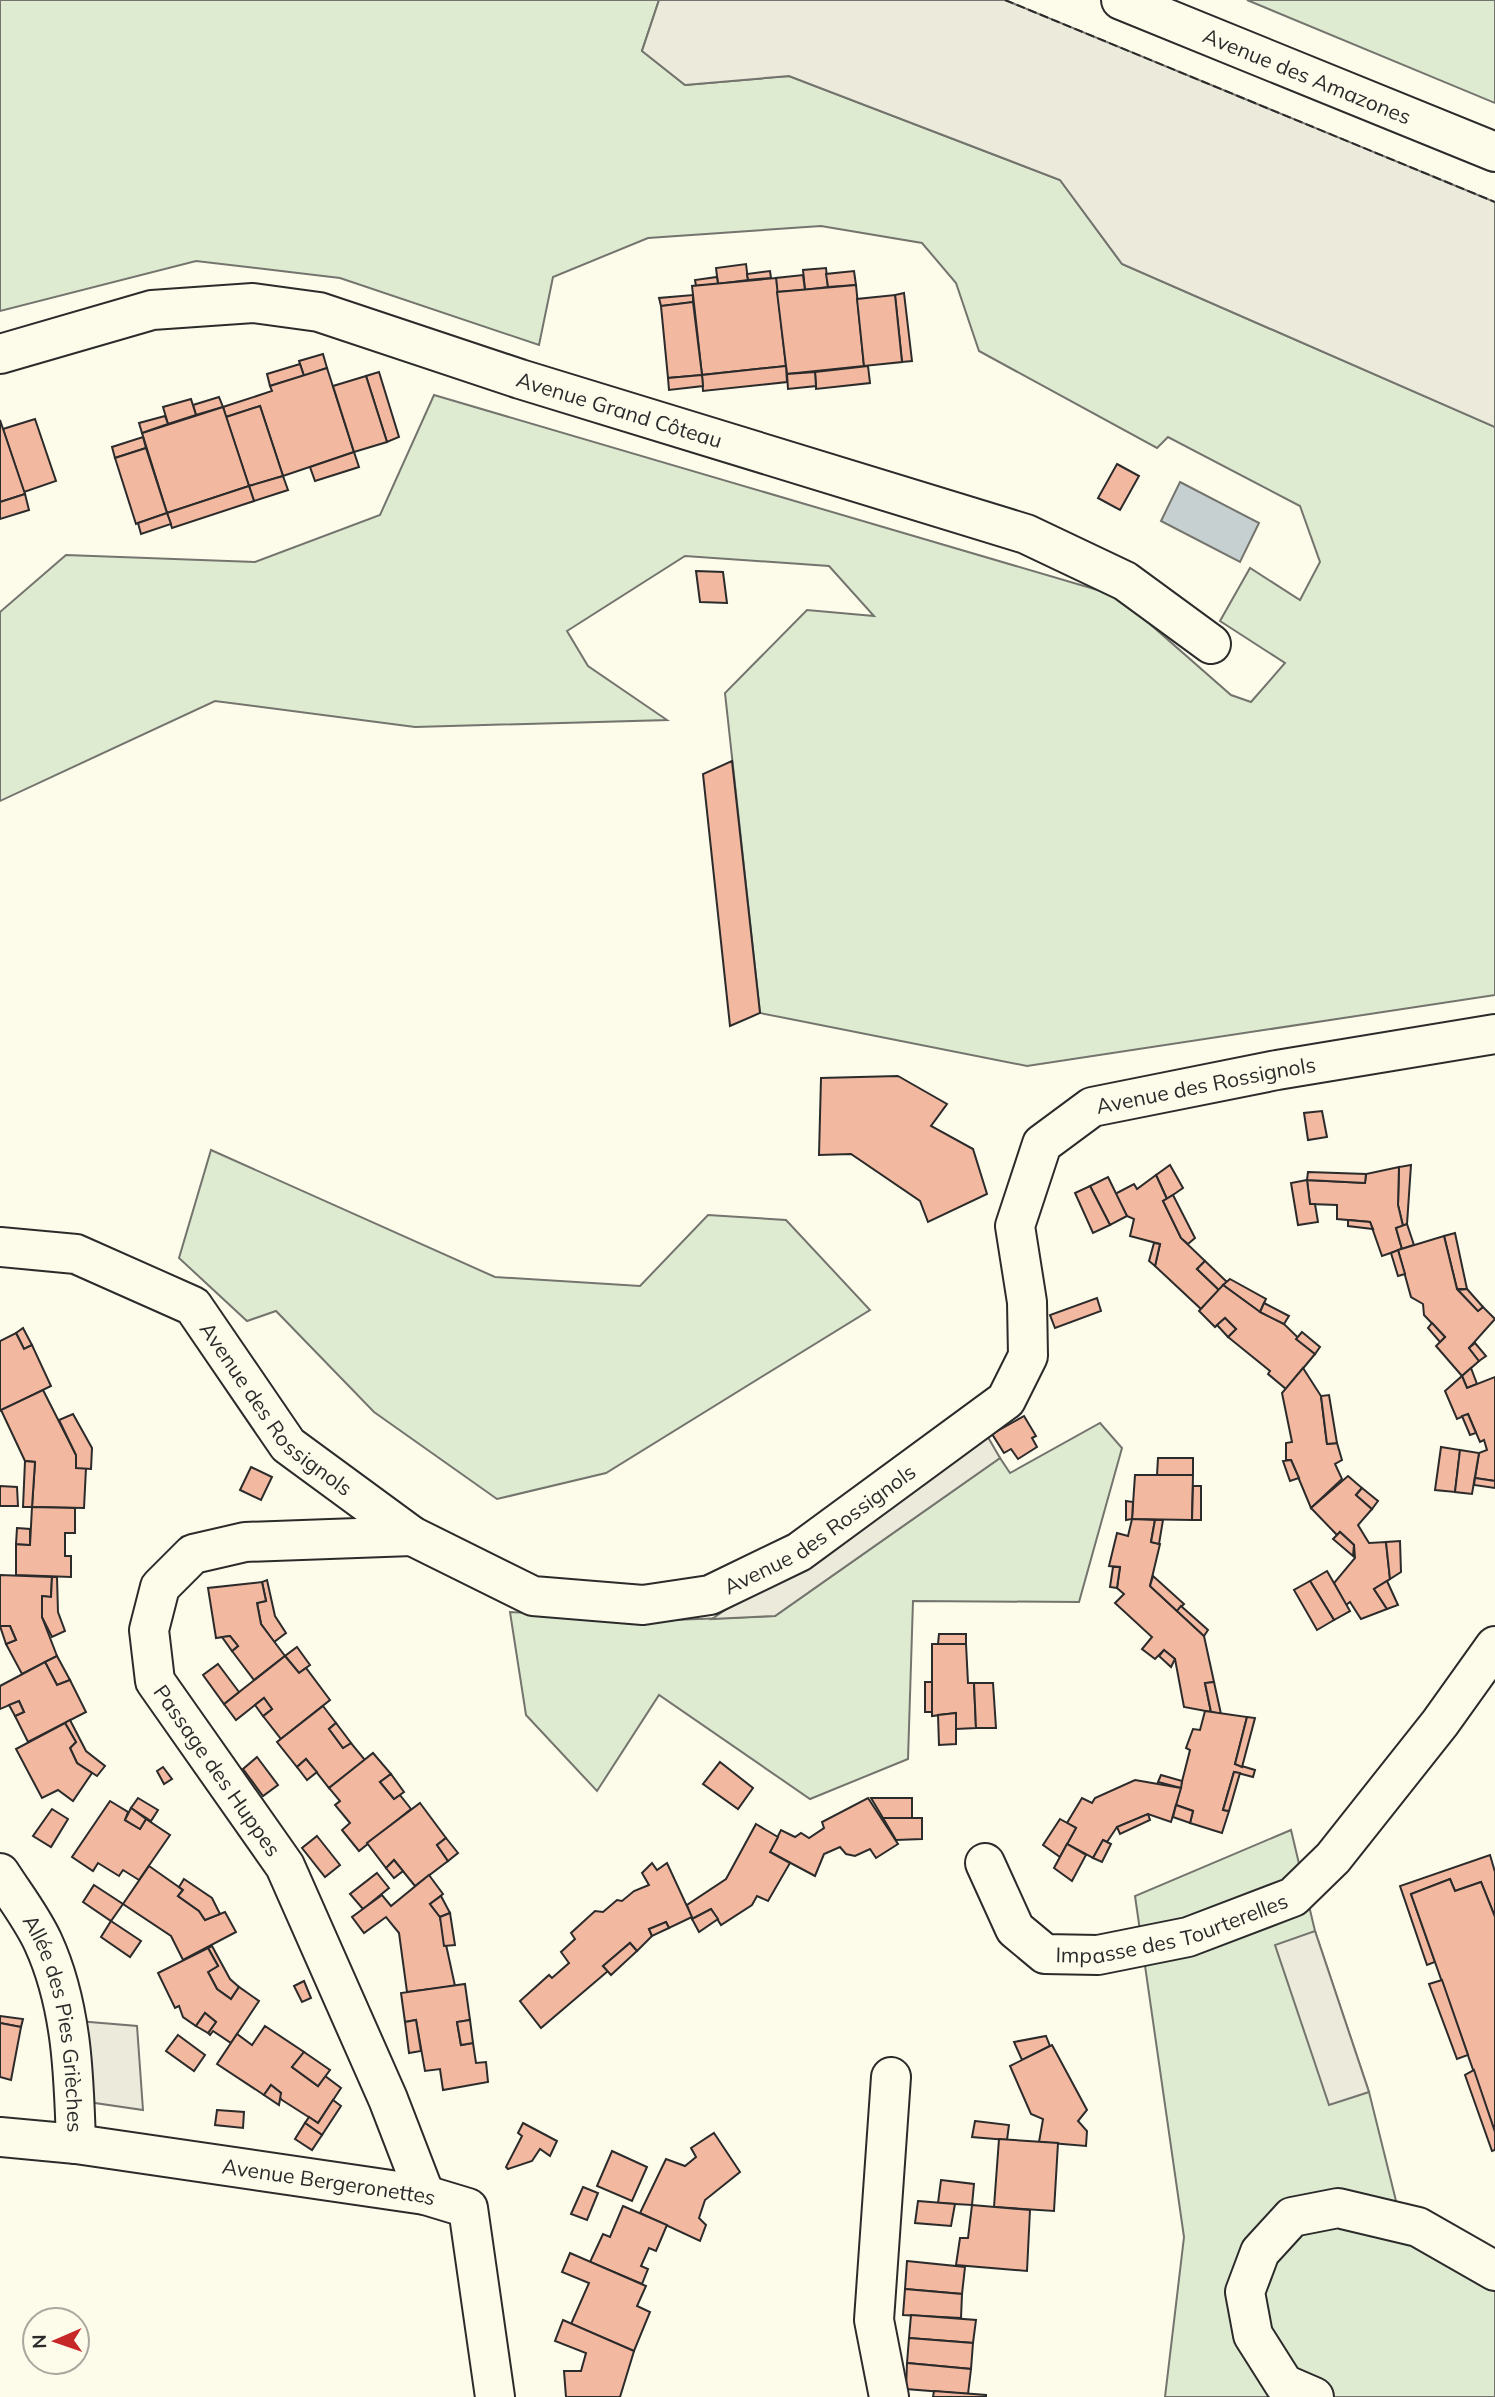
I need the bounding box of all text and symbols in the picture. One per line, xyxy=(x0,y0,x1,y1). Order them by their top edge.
street label: Avenue des Amazones xyxy=(1199,22,1415,130)
street label: Avenue Grand Côteau xyxy=(514,366,725,453)
street label: Avenue des Rossignols xyxy=(1094,1051,1317,1119)
street label: Avenue des Rossignols xyxy=(195,1317,358,1501)
street label: Avenue des Rossignols xyxy=(719,1458,920,1599)
street label: Passage des Huppes xyxy=(148,1679,287,1861)
street label: Impasse des Tourterelles xyxy=(1055,1887,1291,1969)
street label: Allée des Pies Grièches xyxy=(18,1910,89,2133)
street label: Avenue Bergeronettes xyxy=(221,2153,439,2211)
north arrow xyxy=(21,2306,91,2376)
text: N xyxy=(27,2334,51,2349)

